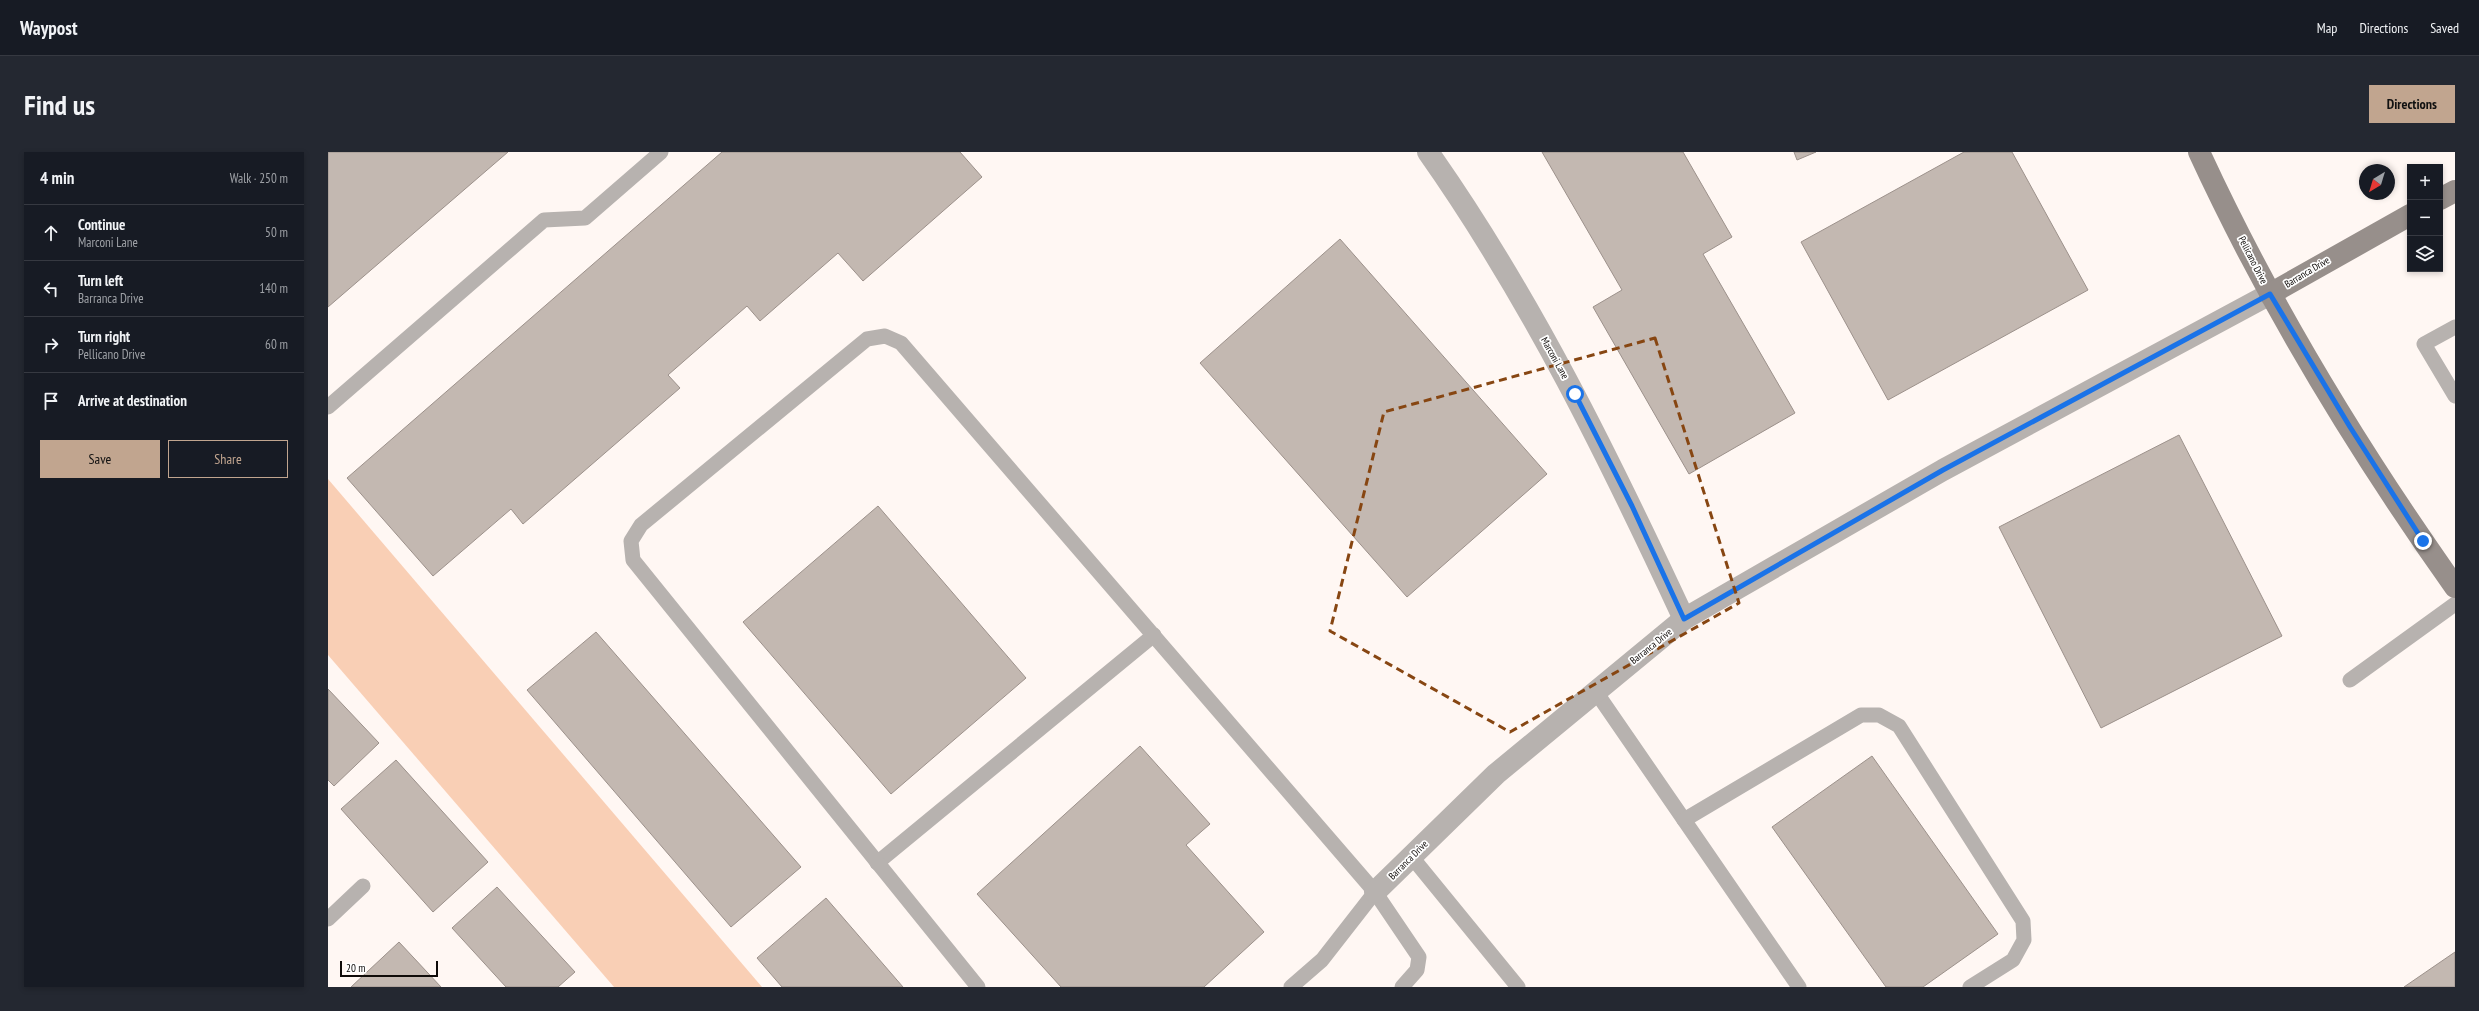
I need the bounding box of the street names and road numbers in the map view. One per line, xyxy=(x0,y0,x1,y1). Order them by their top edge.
street label: Pellicano Drive xyxy=(2235,234,2271,286)
street label: Barranca Drive xyxy=(2282,253,2332,291)
street label: Marconi Lane xyxy=(1538,335,1572,381)
street label: Barranca Drive xyxy=(1627,625,1675,667)
street label: Barranca Drive xyxy=(1386,838,1430,882)

